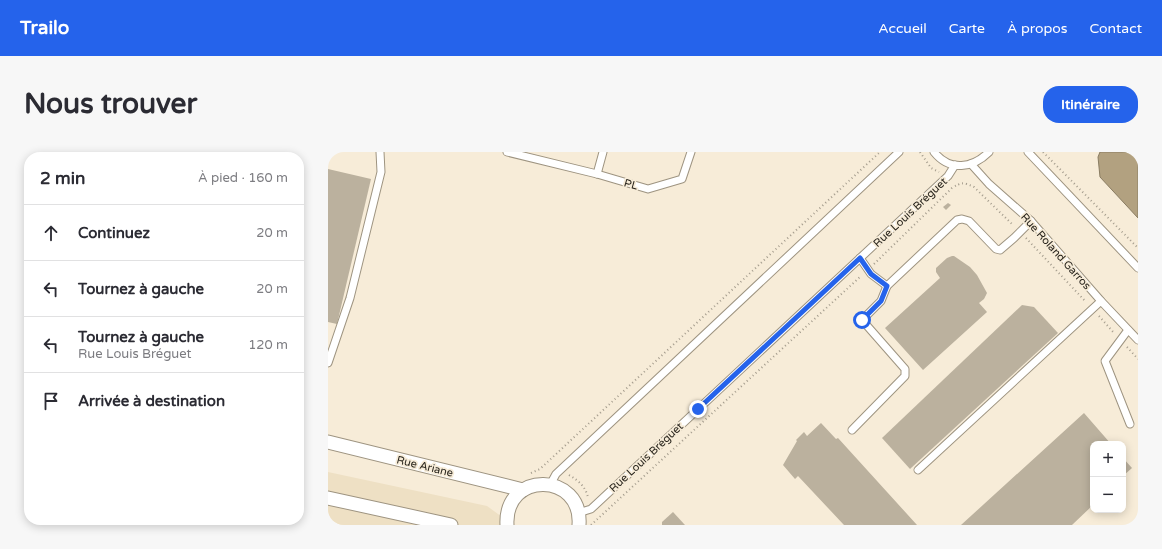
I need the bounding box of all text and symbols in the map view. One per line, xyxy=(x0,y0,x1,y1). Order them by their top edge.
text: Trailo xyxy=(20,17,69,39)
text: Accueil xyxy=(878,20,927,37)
text: Carte xyxy=(949,20,985,37)
text: À propos xyxy=(1007,20,1068,37)
text: Contact xyxy=(1090,20,1142,37)
button: Itinéraire xyxy=(1043,86,1138,123)
text: Nous trouver xyxy=(24,87,197,121)
text: 2 min xyxy=(40,168,85,189)
text: À pied · 160 m xyxy=(198,170,288,186)
street label: Rue Louis Bréguet xyxy=(871,175,950,250)
street label: PL xyxy=(622,176,640,193)
street label: Rue Roland Garros xyxy=(1018,210,1093,292)
icon: ahead xyxy=(40,222,62,244)
text: Continuez xyxy=(78,224,150,242)
text: 20 m xyxy=(256,225,288,241)
icon: left xyxy=(40,278,62,300)
text: Tournez à gauche xyxy=(78,280,204,298)
text: 20 m xyxy=(256,281,288,297)
route start xyxy=(853,311,871,329)
text: Tournez à gauche xyxy=(78,328,204,346)
icon: left xyxy=(40,334,62,356)
text: 120 m xyxy=(248,337,288,353)
text: Rue Louis Bréguet xyxy=(78,346,192,362)
icon: arrive xyxy=(40,390,62,412)
text: Arrivée à destination xyxy=(78,392,225,410)
route end xyxy=(689,400,707,418)
street label: Rue Louis Bréguet xyxy=(607,420,686,495)
map controls xyxy=(1090,441,1126,513)
button: + xyxy=(1090,441,1126,477)
street label: Rue Ariane xyxy=(395,453,455,480)
button: − xyxy=(1090,477,1126,513)

